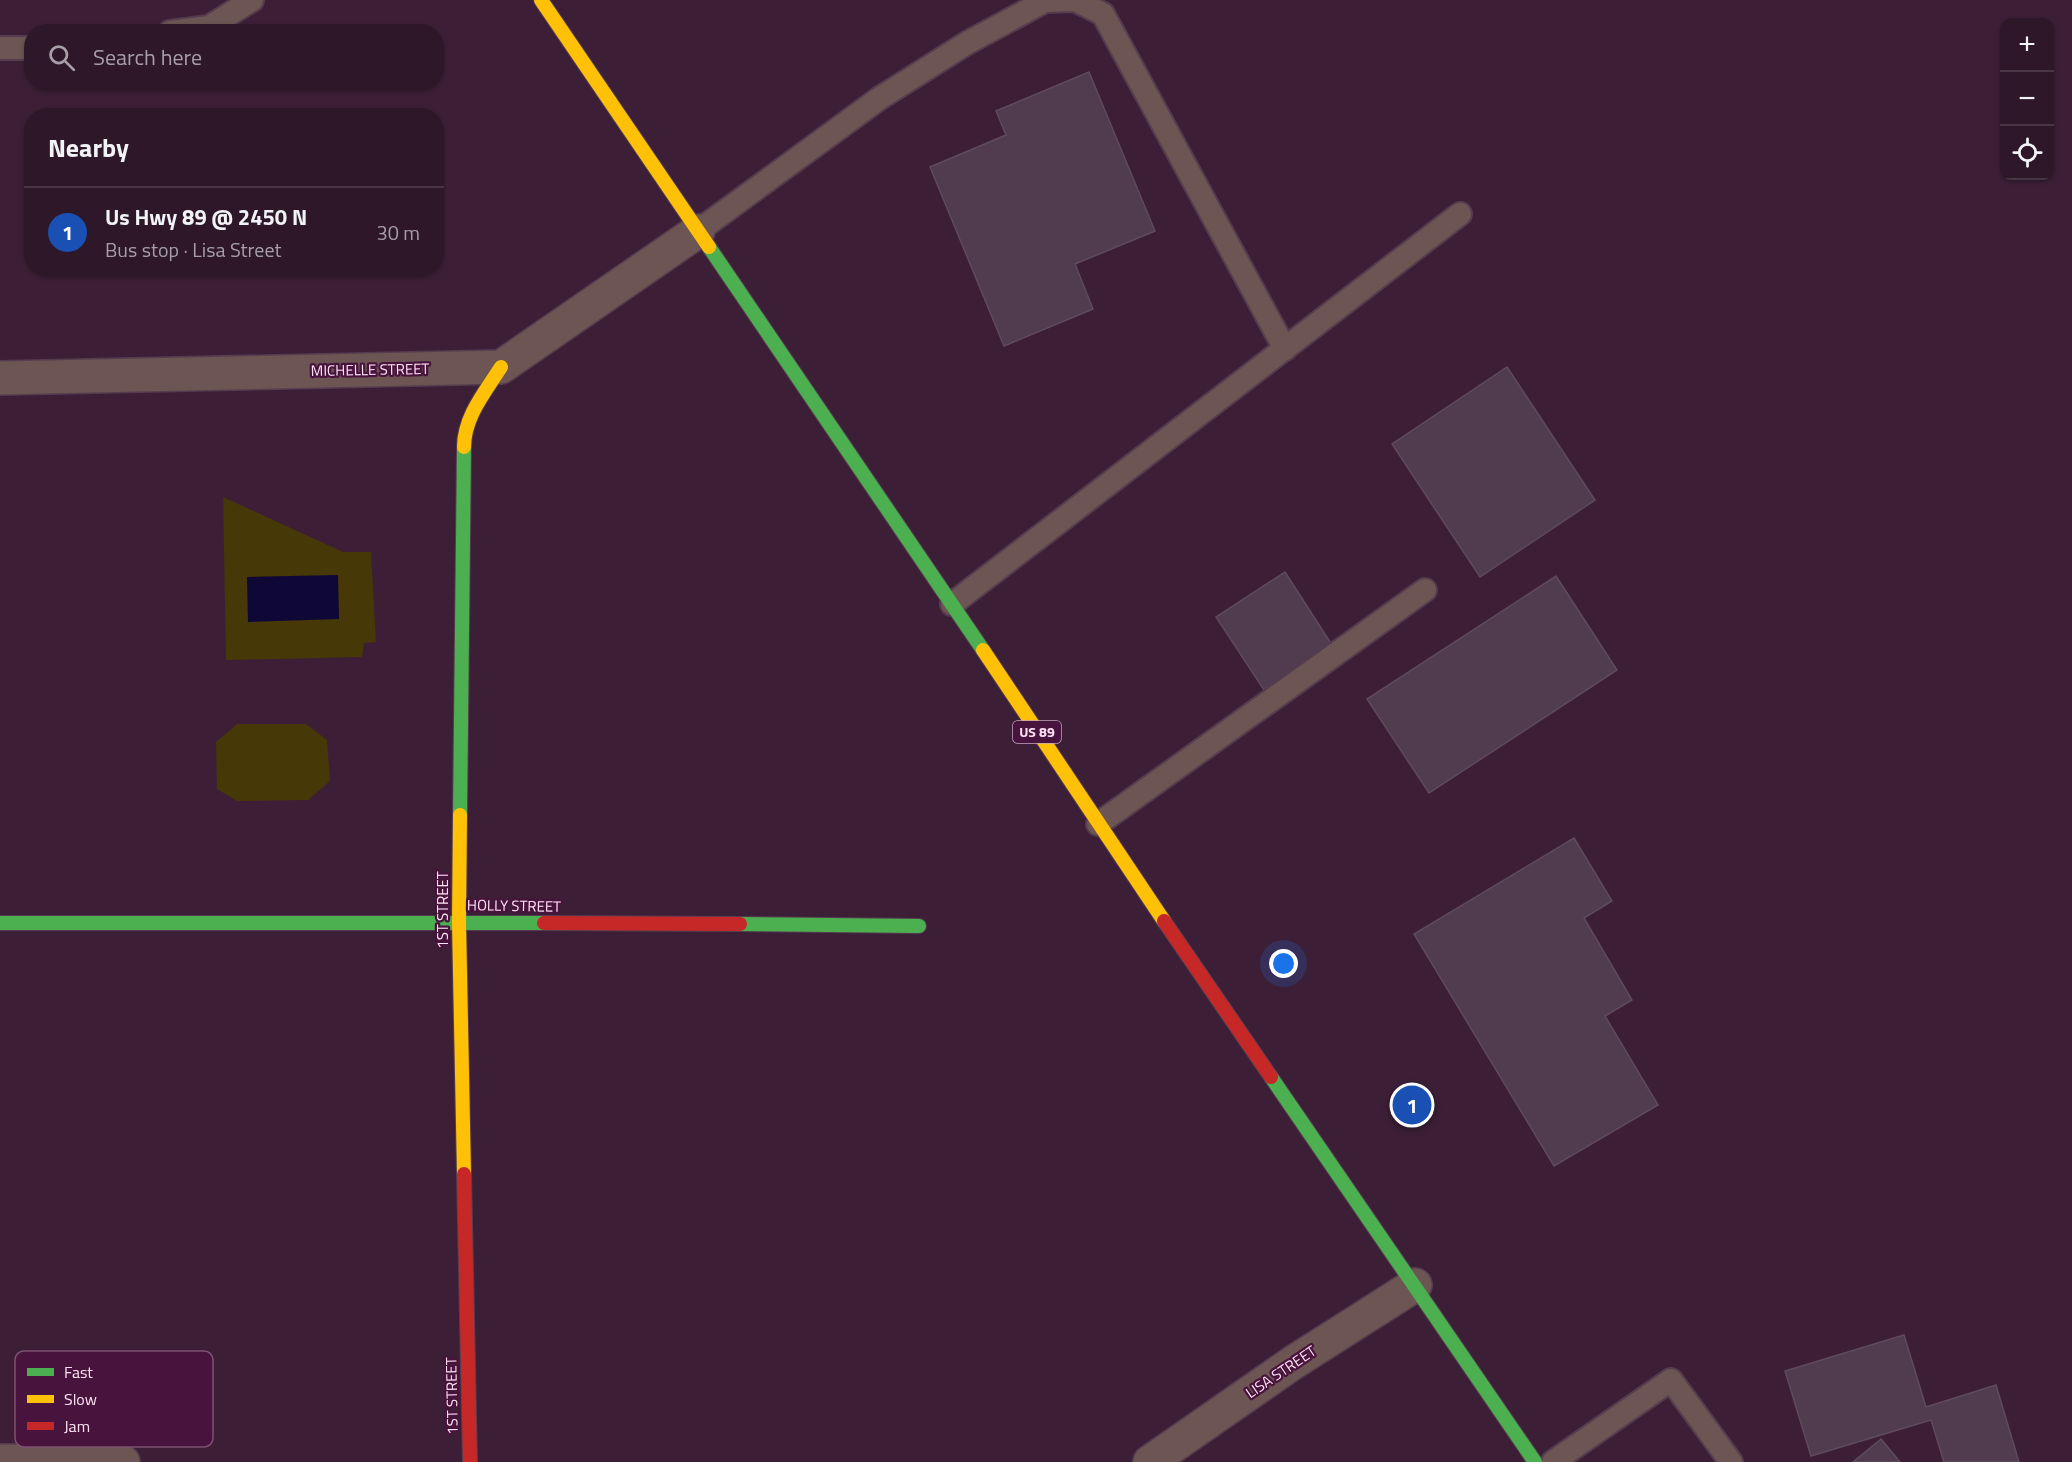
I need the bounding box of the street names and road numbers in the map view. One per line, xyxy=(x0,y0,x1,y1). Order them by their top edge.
street label: MICHELLE STREET xyxy=(311,357,430,382)
road number: US 89 xyxy=(1013,721,1061,743)
street label: 1ST STREET xyxy=(431,871,454,949)
street label: HOLLY STREET xyxy=(467,893,561,918)
street label: LISA STREET xyxy=(1241,1339,1321,1404)
street label: 1ST STREET xyxy=(439,1357,464,1435)

